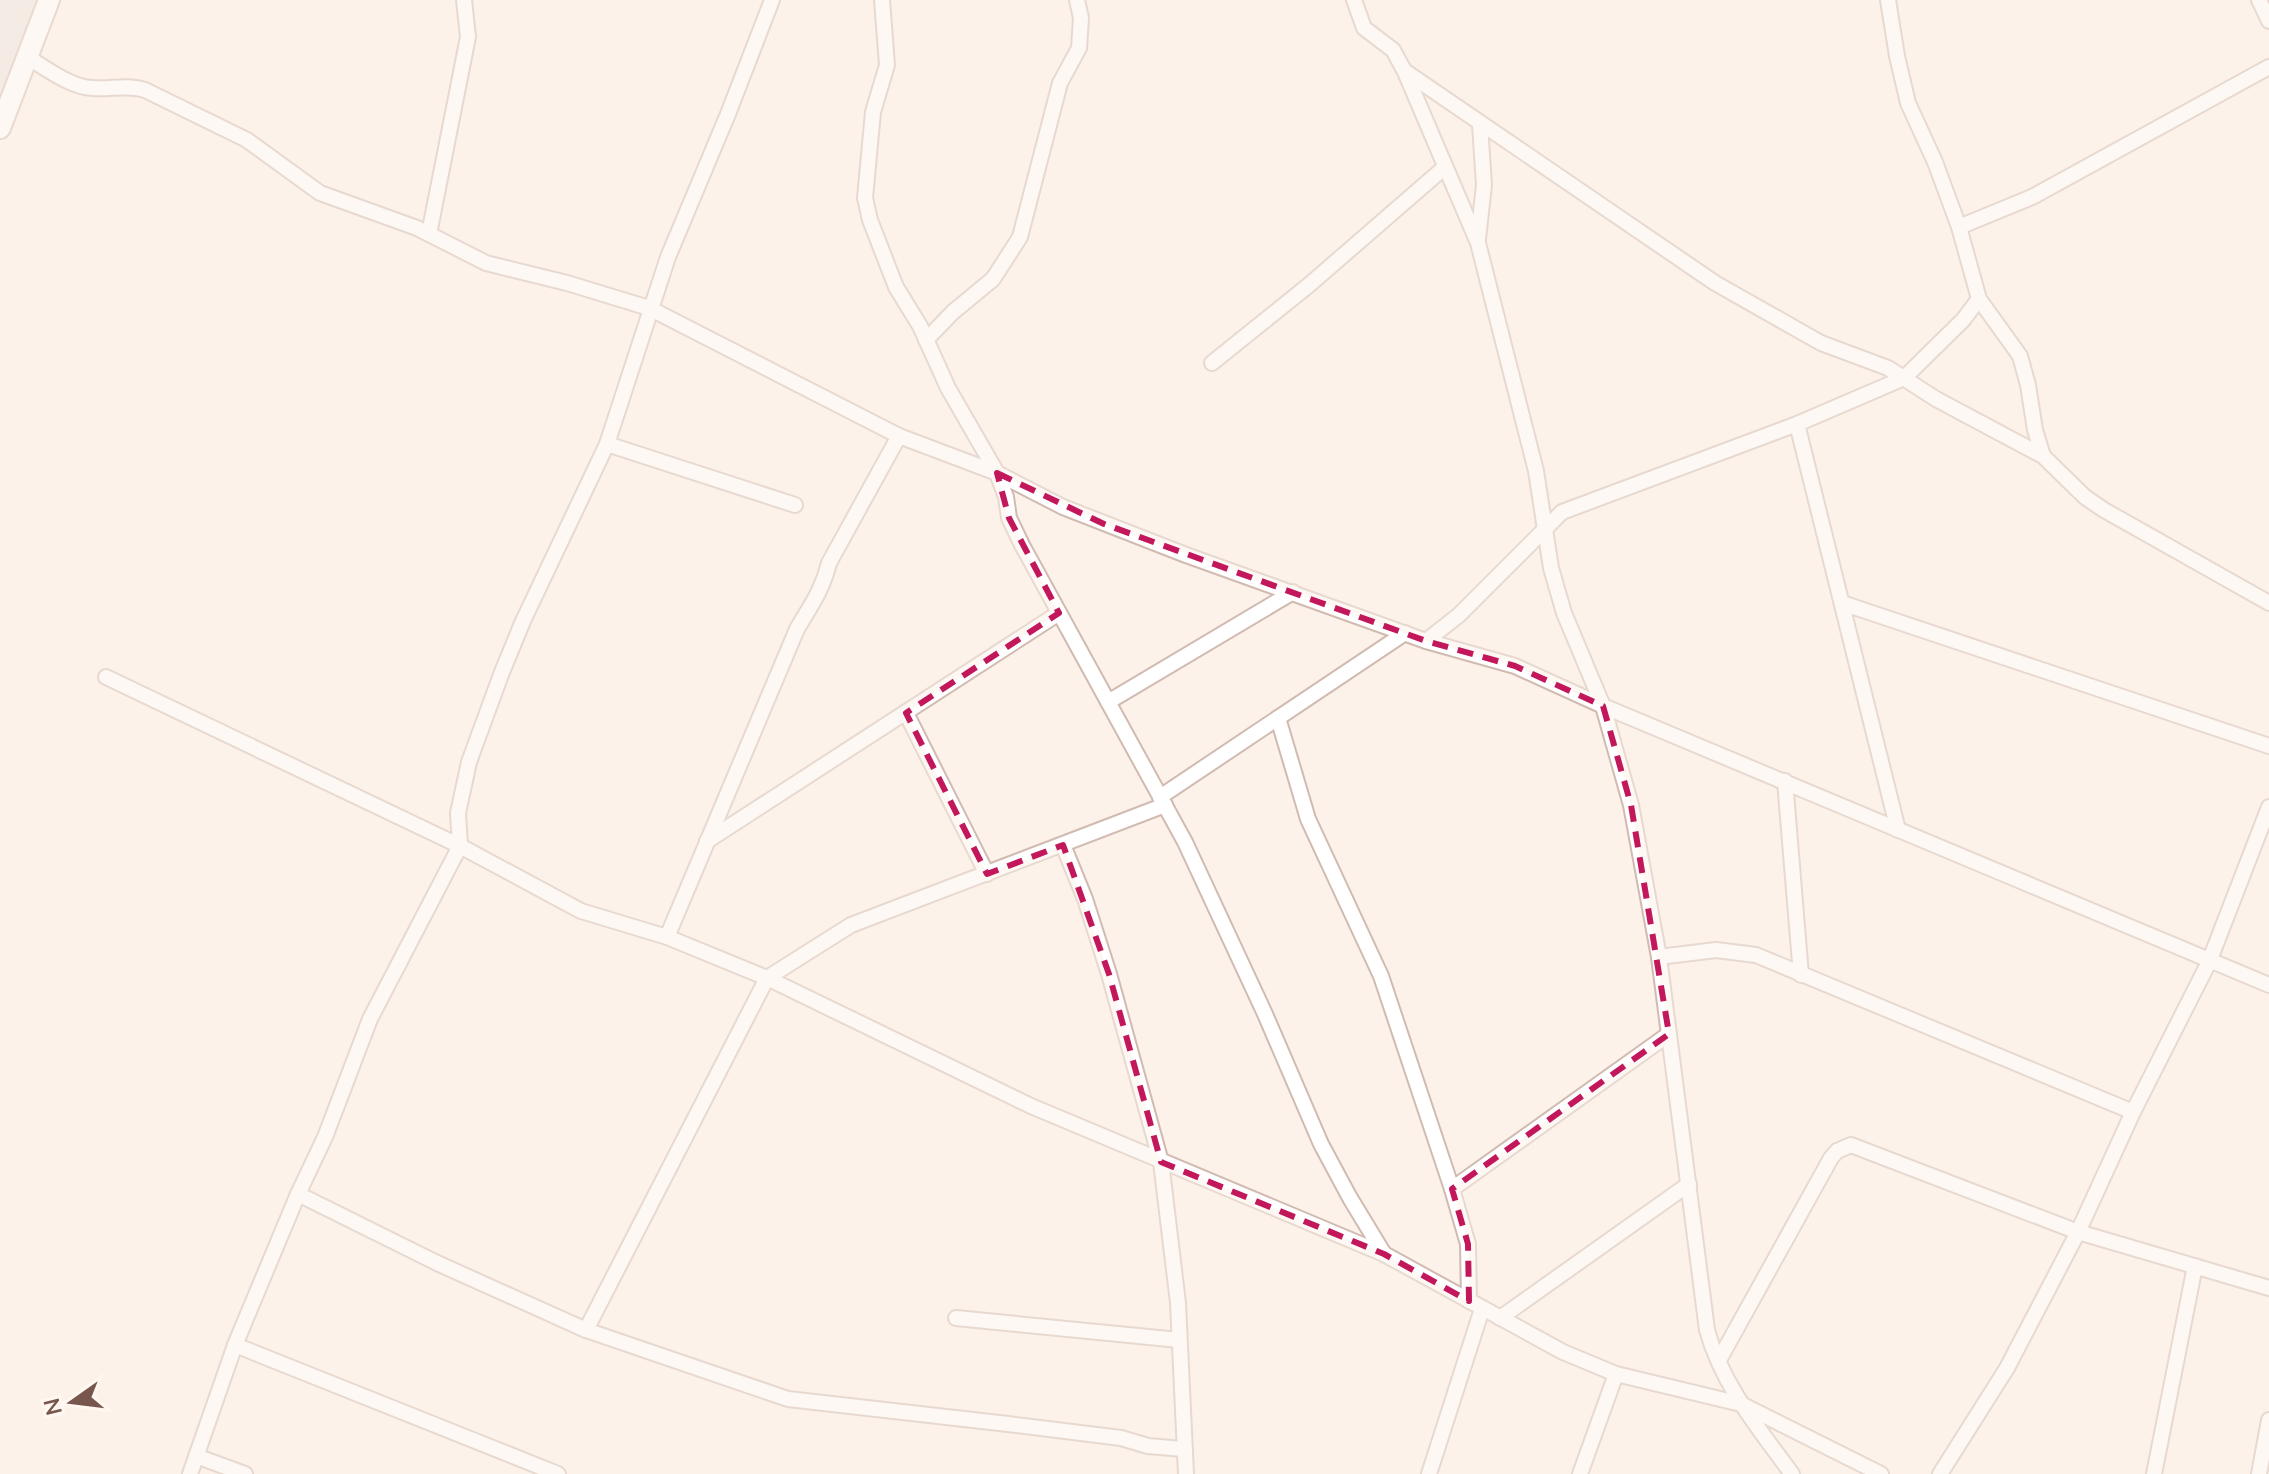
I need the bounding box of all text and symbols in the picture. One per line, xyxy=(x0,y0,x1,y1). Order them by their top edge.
north arrow xyxy=(32,1362,112,1442)
text: N xyxy=(37,1395,68,1418)

